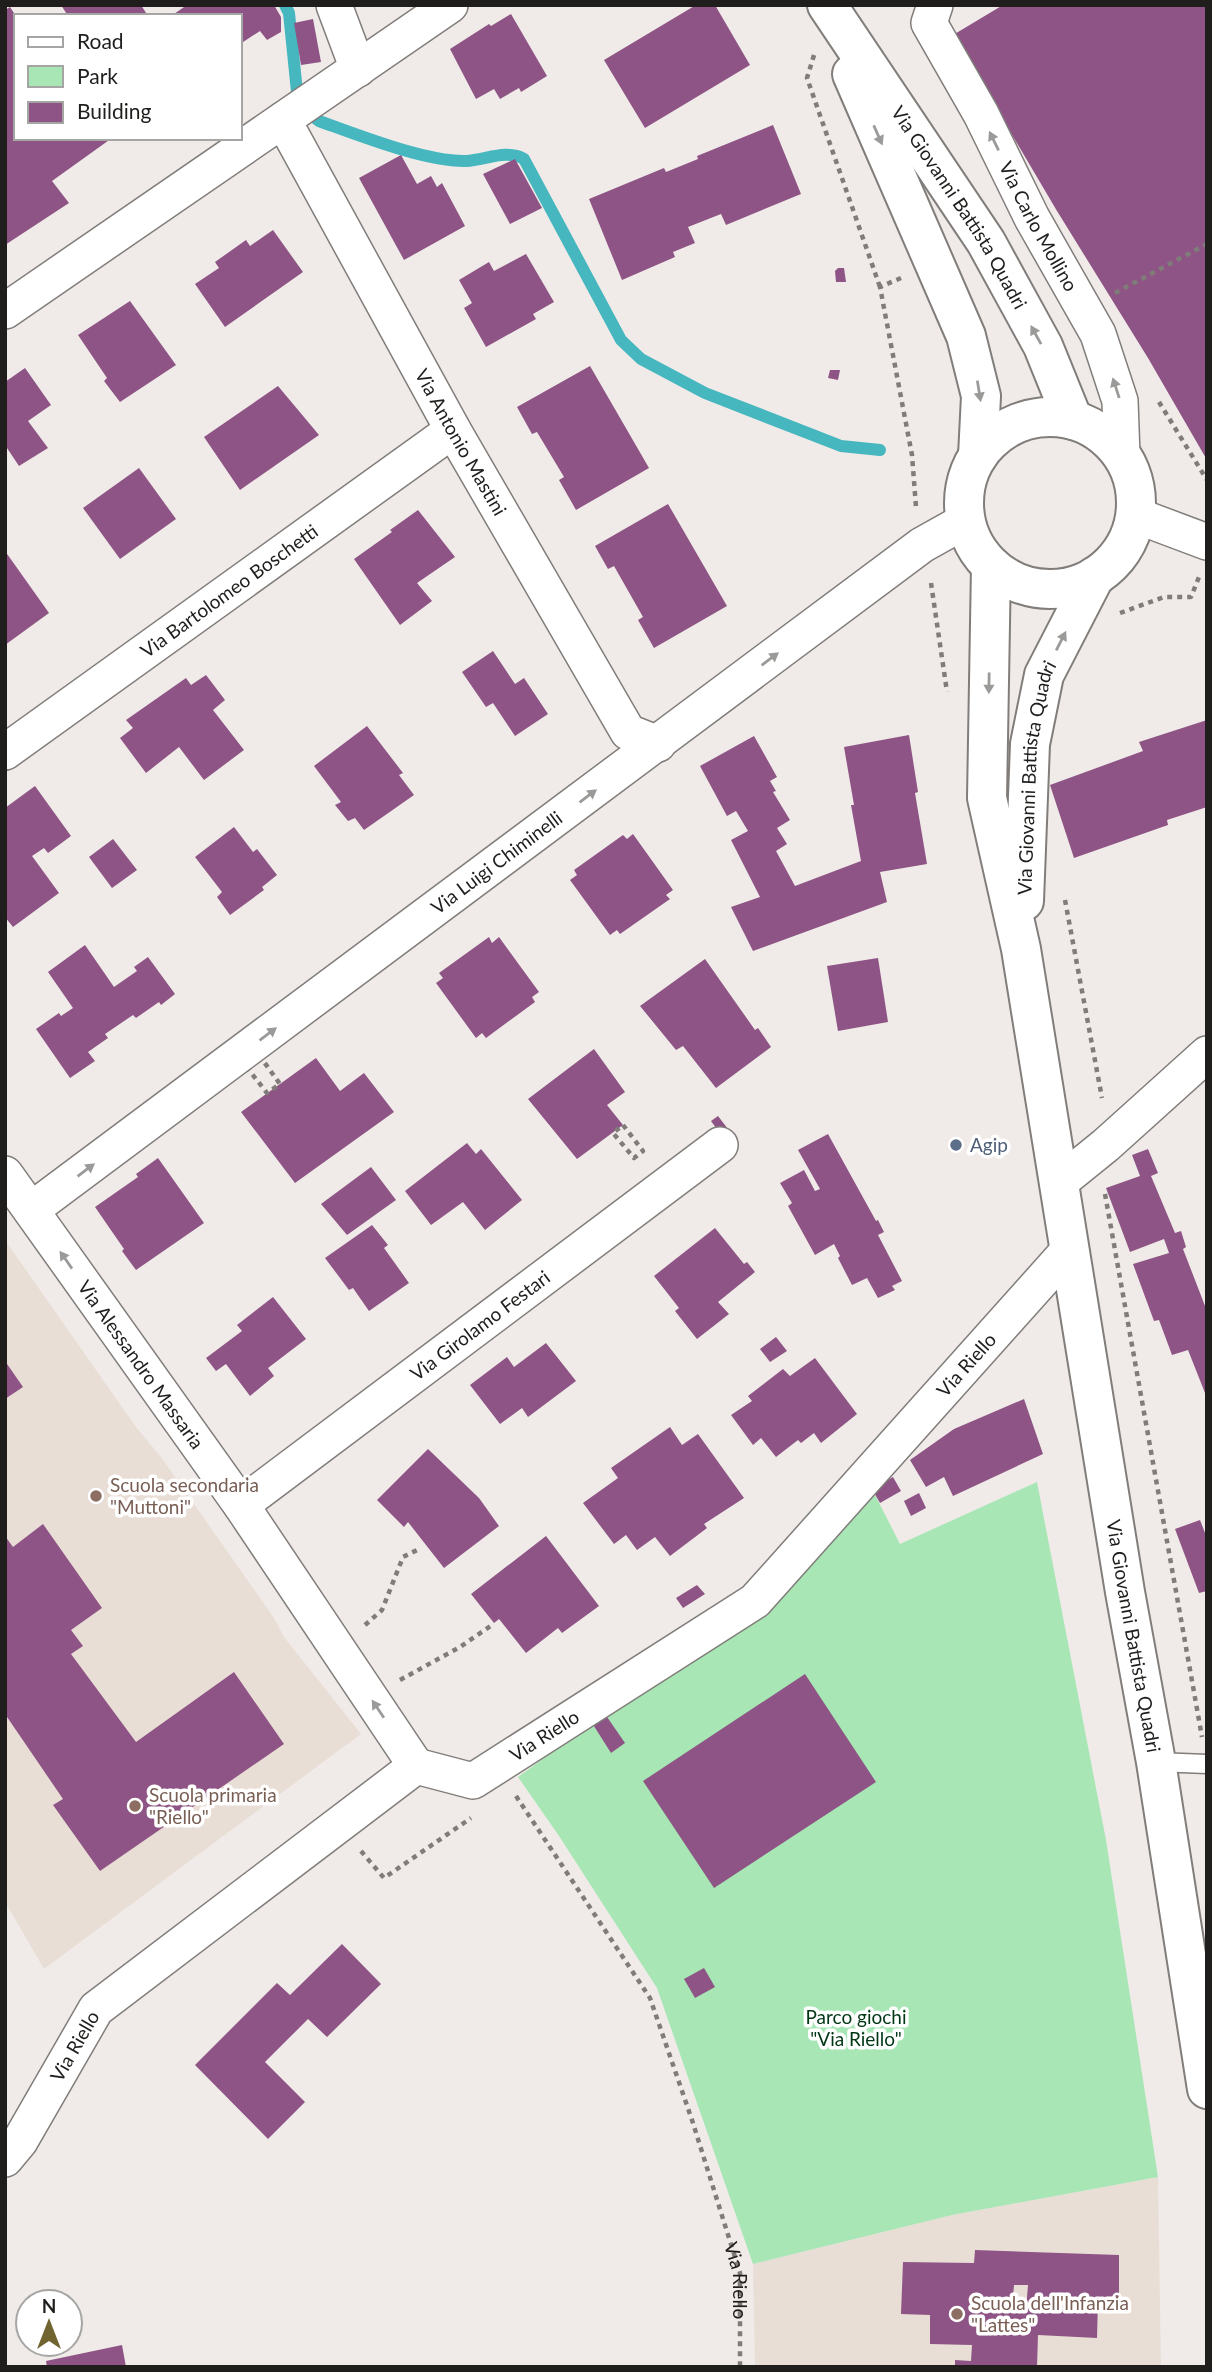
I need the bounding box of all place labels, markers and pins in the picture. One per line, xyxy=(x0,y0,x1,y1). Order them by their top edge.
place label: Agip xyxy=(970,1133,1008,1156)
marker: Agip xyxy=(948,1137,964,1153)
place label: Scuola secondaria "Muttoni" xyxy=(110,1473,259,1518)
marker: Scuola secondaria "Muttoni" xyxy=(88,1488,104,1504)
place label: Scuola primaria "Riello" xyxy=(149,1783,277,1828)
marker: Scuola primaria "Riello" xyxy=(127,1798,143,1814)
place label: Scuola dell'Infanzia "Lattes" xyxy=(971,2291,1129,2336)
marker: Scuola dell'Infanzia "Lattes" xyxy=(949,2306,965,2322)

